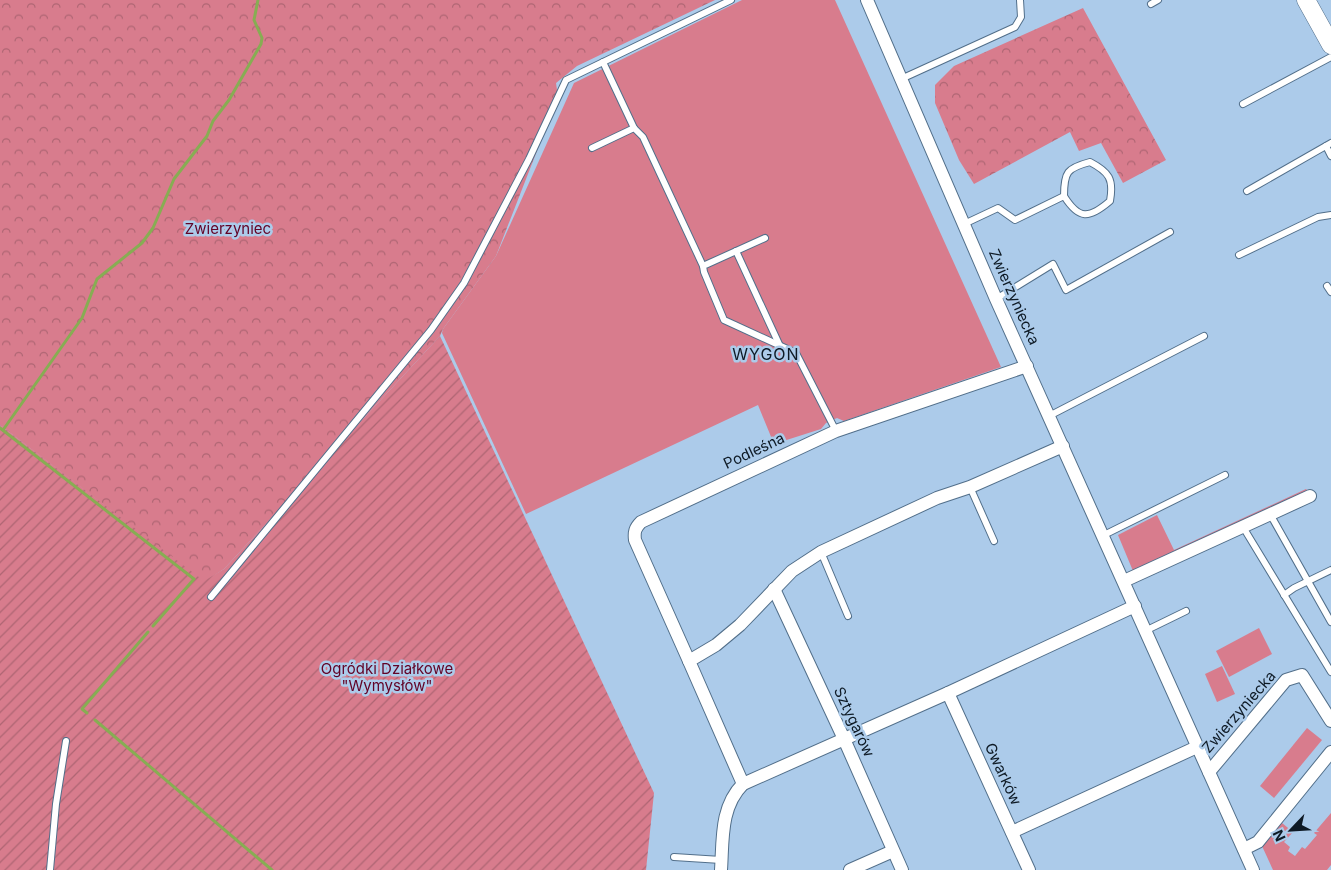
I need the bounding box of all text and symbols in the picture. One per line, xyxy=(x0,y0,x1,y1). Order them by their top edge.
park label: Zwierzyniec xyxy=(185,219,271,238)
street label: Zwierzyniecka xyxy=(985,246,1044,348)
district label: WYGON xyxy=(732,344,800,364)
street label: Podleśna xyxy=(720,428,787,473)
park label: Ogródki Działkowe "Wymysłów" xyxy=(321,659,453,695)
street label: Zwierzyniecka xyxy=(1198,667,1280,757)
street label: Sztygarów xyxy=(830,684,879,760)
street label: Gwarków xyxy=(981,740,1026,808)
north arrow xyxy=(1266,805,1316,855)
text: N xyxy=(1269,827,1289,844)

